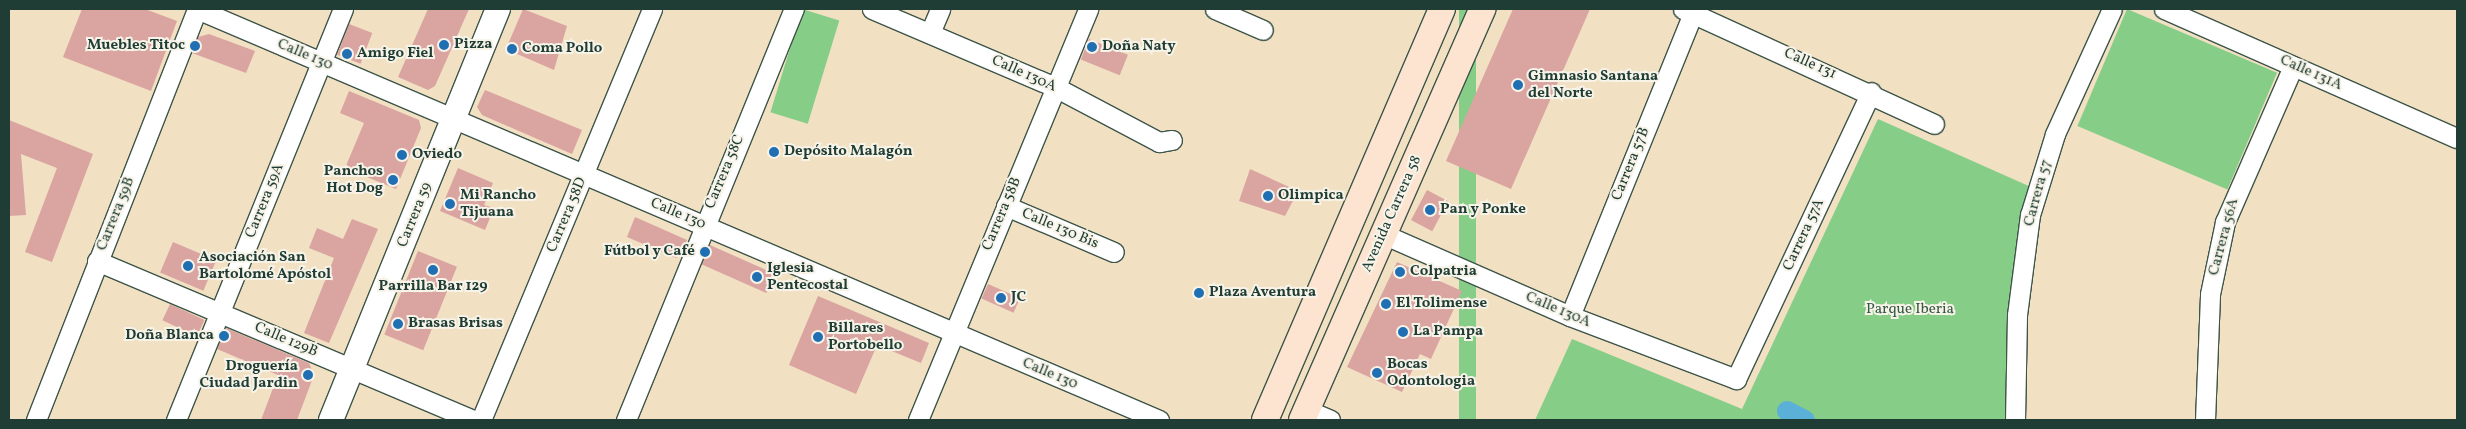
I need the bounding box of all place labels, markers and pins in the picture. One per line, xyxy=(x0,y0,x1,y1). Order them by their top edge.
place label: Pizza xyxy=(454,36,492,54)
place label: Muebles Titoc xyxy=(87,37,185,55)
place label: Doña Naty xyxy=(1102,38,1176,56)
marker: Pizza xyxy=(438,39,450,51)
marker: Muebles Titoc xyxy=(189,40,201,52)
place label: Coma Pollo xyxy=(522,40,602,58)
marker: Doña Naty xyxy=(1086,41,1098,53)
marker: Coma Pollo xyxy=(506,43,518,55)
place label: Amigo Fiel xyxy=(357,45,433,63)
marker: Amigo Fiel xyxy=(341,48,353,60)
place label: Gimnasio Santana del Norte xyxy=(1528,67,1658,102)
marker: Gimnasio Santana del Norte xyxy=(1512,79,1524,91)
place label: Depósito Malagón xyxy=(784,143,913,161)
place label: Oviedo xyxy=(412,146,462,164)
marker: Depósito Malagón xyxy=(768,146,780,158)
marker: Oviedo xyxy=(396,149,408,161)
place label: Panchos Hot Dog xyxy=(324,162,383,197)
marker: Panchos Hot Dog xyxy=(387,174,399,186)
place label: Mi Rancho Tijuana xyxy=(460,186,536,221)
place label: Olimpica xyxy=(1278,187,1344,205)
marker: Olimpica xyxy=(1262,190,1274,202)
marker: Mi Rancho Tijuana xyxy=(444,198,456,210)
place label: Pan y Ponke xyxy=(1440,201,1526,219)
marker: Pan y Ponke xyxy=(1424,204,1436,216)
place label: Fútbol y Café xyxy=(604,243,695,261)
marker: Fútbol y Café xyxy=(699,246,711,258)
place label: Asociación San Bartolomé Apóstol xyxy=(199,248,331,283)
marker: Asociación San Bartolomé Apóstol xyxy=(181,259,195,273)
place label: Iglesia Pentecostal xyxy=(767,259,848,294)
place label: Colpatria xyxy=(1410,263,1477,281)
marker: Parrilla Bar 129 xyxy=(427,264,439,276)
marker: Colpatria xyxy=(1394,266,1406,278)
marker: Iglesia Pentecostal xyxy=(751,271,763,283)
place label: Parrilla Bar 129 xyxy=(378,278,488,296)
place label: Plaza Aventura xyxy=(1209,284,1316,302)
marker: Plaza Aventura xyxy=(1193,287,1205,299)
place label: JC xyxy=(1011,289,1026,307)
marker: JC xyxy=(995,292,1007,304)
place label: El Tolimense xyxy=(1396,295,1487,313)
marker: El Tolimense xyxy=(1380,298,1392,310)
place label: Brasas Brisas xyxy=(408,315,503,333)
marker: Brasas Brisas xyxy=(392,318,404,330)
place label: Billares Portobello xyxy=(828,319,902,354)
place label: La Pampa xyxy=(1413,323,1483,341)
marker: La Pampa xyxy=(1397,326,1409,338)
place label: Doña Blanca xyxy=(125,327,214,345)
marker: Doña Blanca xyxy=(218,330,230,342)
marker: Billares Portobello xyxy=(812,331,824,343)
place label: Bocas Odontologia xyxy=(1387,355,1475,390)
place label: Droguería Ciudad Jardin xyxy=(199,357,298,392)
marker: Bocas Odontologia xyxy=(1371,367,1383,379)
marker: Droguería Ciudad Jardin xyxy=(302,369,314,381)

